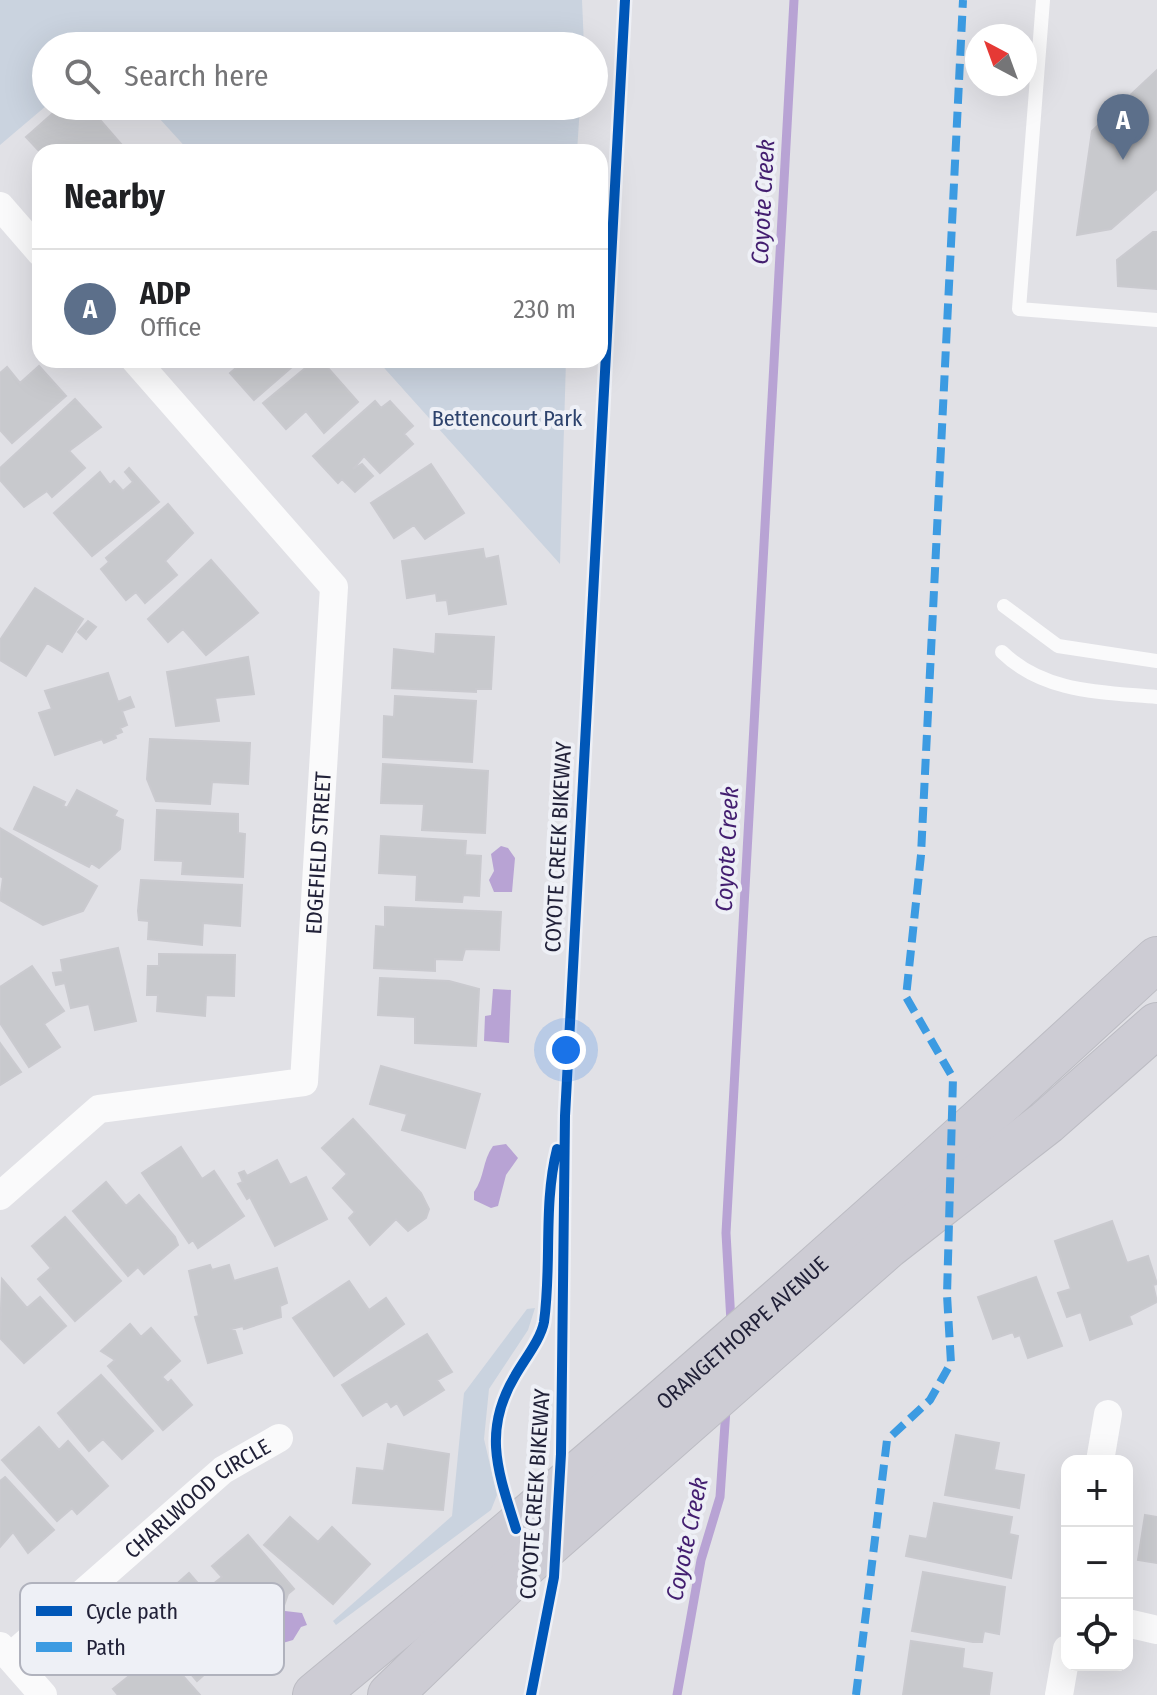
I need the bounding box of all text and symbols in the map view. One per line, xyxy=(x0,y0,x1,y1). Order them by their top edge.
north arrow xyxy=(965,24,1037,96)
search box xyxy=(32,32,608,120)
icon: search xyxy=(60,54,104,98)
text: Search here xyxy=(124,58,269,94)
pin: A xyxy=(1097,94,1149,160)
water label: Coyote Creek xyxy=(746,139,780,265)
text: Nearby xyxy=(64,176,165,217)
text: ADP xyxy=(140,276,190,312)
text: A xyxy=(83,294,97,325)
text: 230 m xyxy=(513,294,576,325)
text: Office xyxy=(140,312,201,343)
park label: Bettencourt Park xyxy=(432,405,583,432)
street label: COYOTE CREEK BIKEWAY xyxy=(539,741,577,953)
street label: EDGEFIELD STREET xyxy=(299,770,336,935)
water label: Coyote Creek xyxy=(710,786,744,912)
your location xyxy=(546,1030,586,1070)
street label: ORANGETHORPE AVENUE xyxy=(650,1250,833,1415)
street label: COYOTE CREEK BIKEWAY xyxy=(514,1388,556,1600)
street label: CHARLWOOD CIRCLE xyxy=(119,1432,275,1564)
map controls xyxy=(1061,1455,1133,1671)
button: + xyxy=(1061,1455,1133,1527)
water label: Coyote Creek xyxy=(660,1475,714,1603)
button: − xyxy=(1061,1527,1133,1599)
legend xyxy=(20,1583,284,1675)
text: Cycle path xyxy=(86,1598,178,1625)
button: locate xyxy=(1061,1599,1133,1671)
text: Path xyxy=(86,1634,126,1661)

